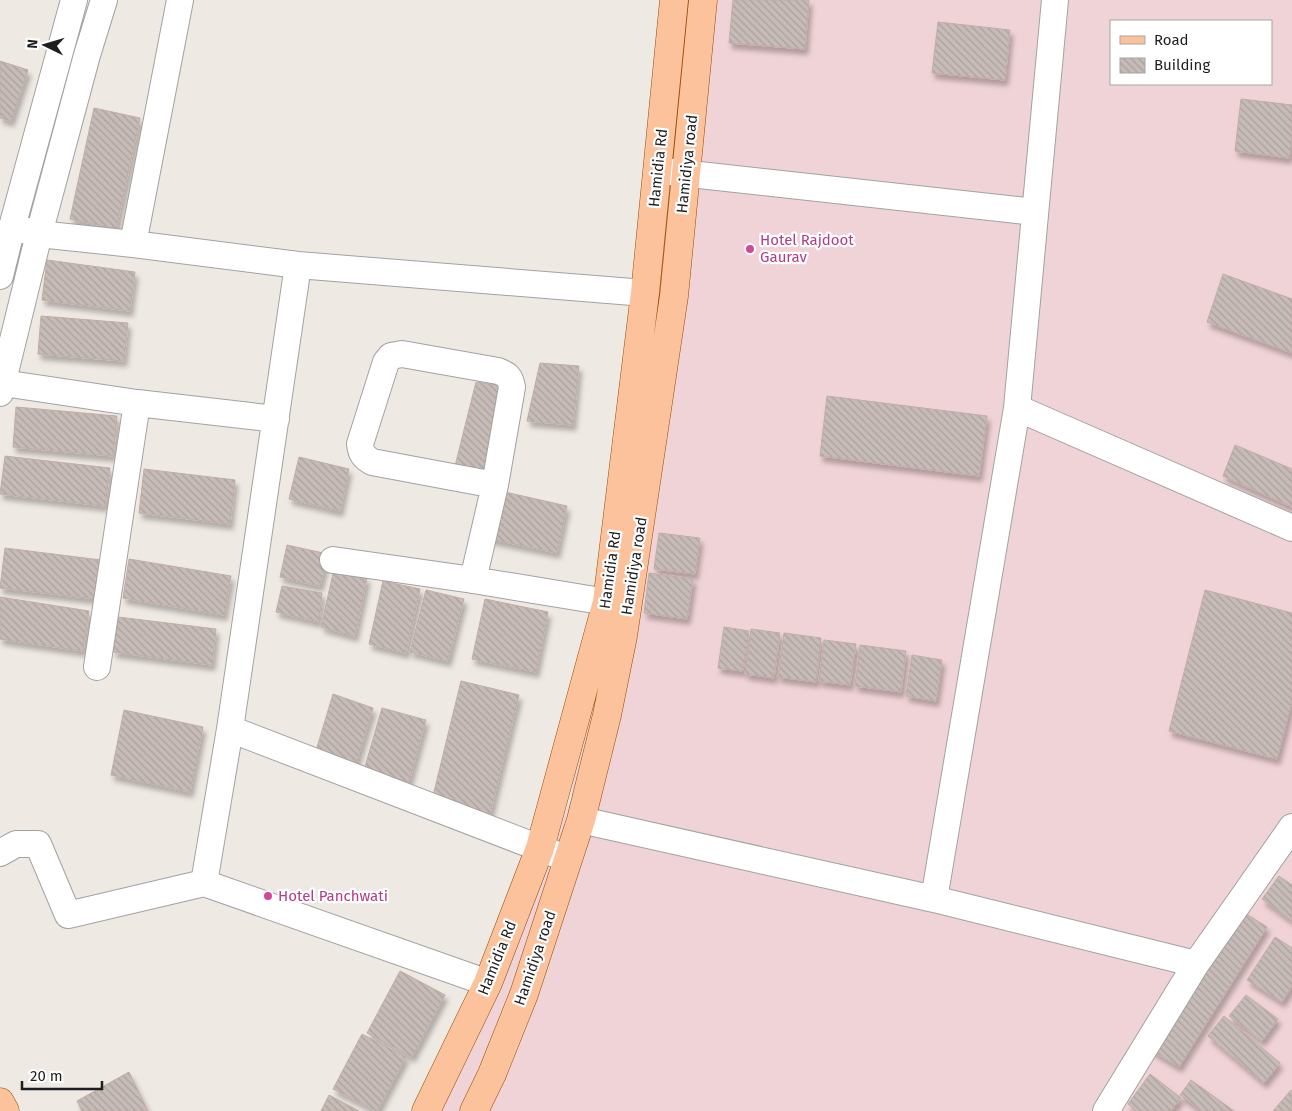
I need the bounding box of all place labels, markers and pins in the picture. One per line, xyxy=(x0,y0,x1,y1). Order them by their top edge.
place label: Hotel Rajdoot Gaurav xyxy=(760,231,854,266)
marker: Hotel Rajdoot Gaurav xyxy=(744,243,756,255)
place label: Hotel Panchwati xyxy=(278,887,388,905)
marker: Hotel Panchwati xyxy=(262,890,274,902)

